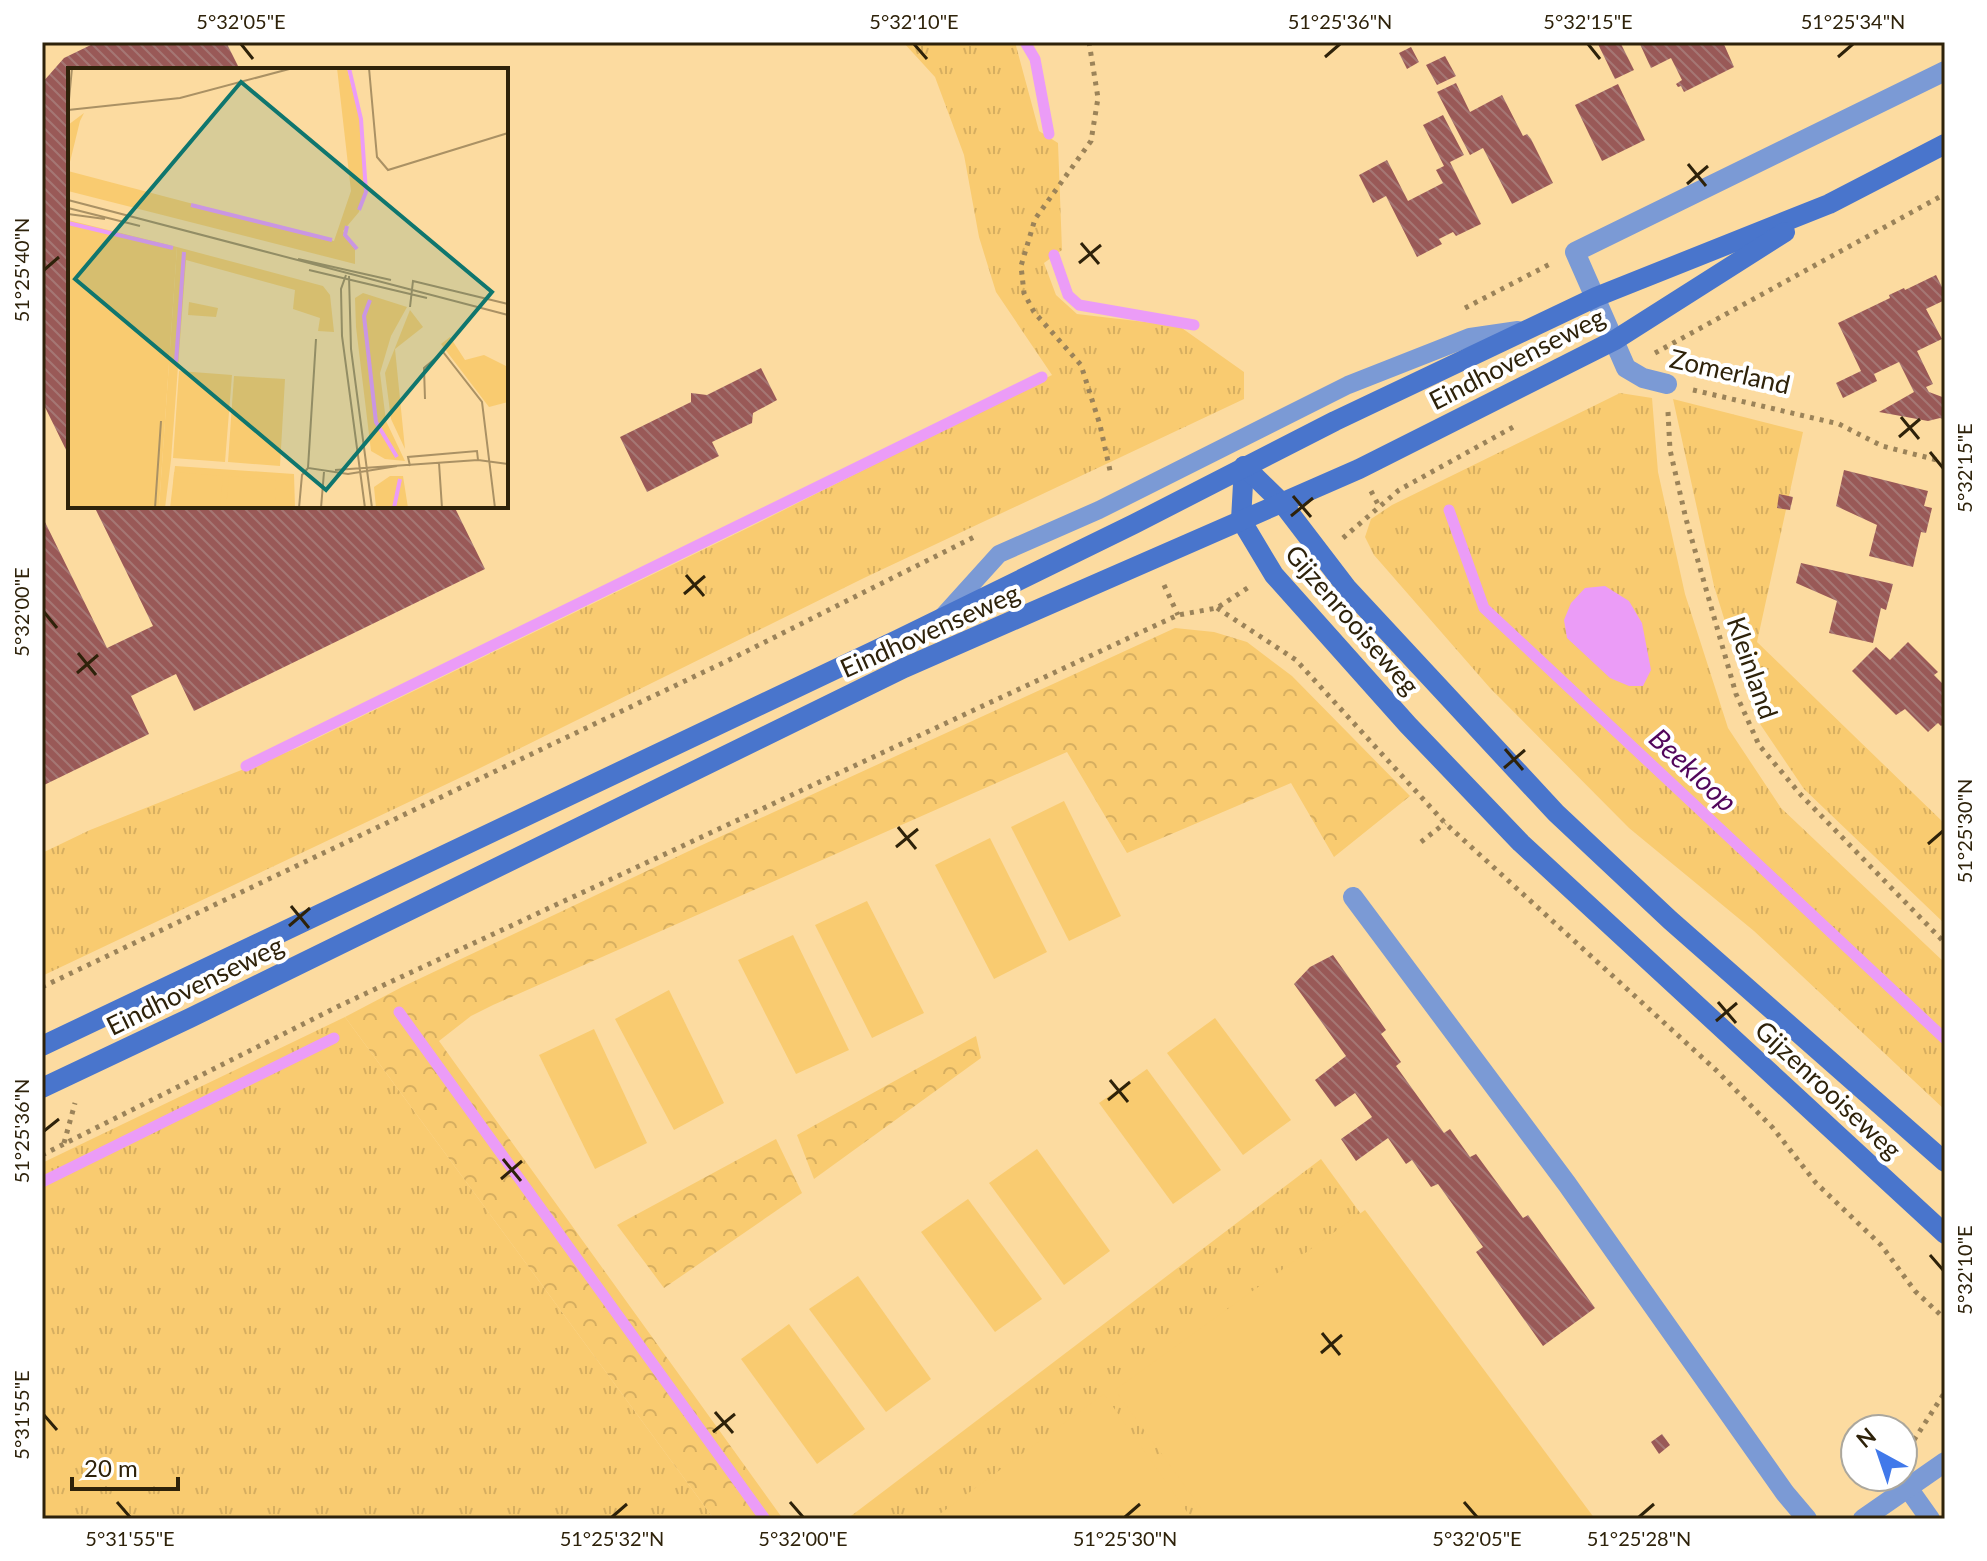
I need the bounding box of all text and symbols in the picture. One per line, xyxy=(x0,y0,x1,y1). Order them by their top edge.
text: 5°32'05"E xyxy=(196,9,286,33)
text: 5°32'10"E xyxy=(869,9,959,33)
text: 51°25'36"N xyxy=(1288,9,1392,33)
text: 5°32'15"E xyxy=(1543,9,1633,33)
text: 51°25'34"N xyxy=(1801,9,1905,33)
inset map xyxy=(68,68,508,508)
text: 51°25'40"N xyxy=(9,218,33,322)
street label: Eindhovenseweg xyxy=(1423,300,1610,416)
street label: Zomerland xyxy=(1667,342,1793,400)
text: 5°32'15"E xyxy=(1952,423,1976,513)
street label: Gijzenrooiseweg xyxy=(1279,538,1427,701)
text: 5°32'00"E xyxy=(9,567,33,657)
street label: Eindhovenseweg xyxy=(835,576,1024,684)
street label: Kleinland xyxy=(1721,612,1785,723)
water label: Beekloop xyxy=(1643,720,1744,818)
text: 51°25'30"N xyxy=(1952,779,1976,883)
street label: Eindhovenseweg xyxy=(101,928,288,1042)
street label: Gijzenrooiseweg xyxy=(1749,1013,1908,1165)
text: 51°25'36"N xyxy=(9,1079,33,1183)
text: 5°32'10"E xyxy=(1952,1225,1976,1315)
text: 5°31'55"E xyxy=(9,1370,33,1460)
north arrow xyxy=(1839,1413,1919,1493)
text: N xyxy=(1851,1422,1881,1453)
scale bar xyxy=(72,1441,178,1491)
text: 20 m xyxy=(84,1453,138,1482)
text: 5°31'55"E xyxy=(85,1526,175,1550)
text: 51°25'32"N xyxy=(560,1526,664,1550)
text: 5°32'00"E xyxy=(758,1526,848,1550)
text: 51°25'30"N xyxy=(1073,1526,1177,1550)
text: 5°32'05"E xyxy=(1432,1526,1522,1550)
text: 51°25'28"N xyxy=(1587,1526,1691,1550)

